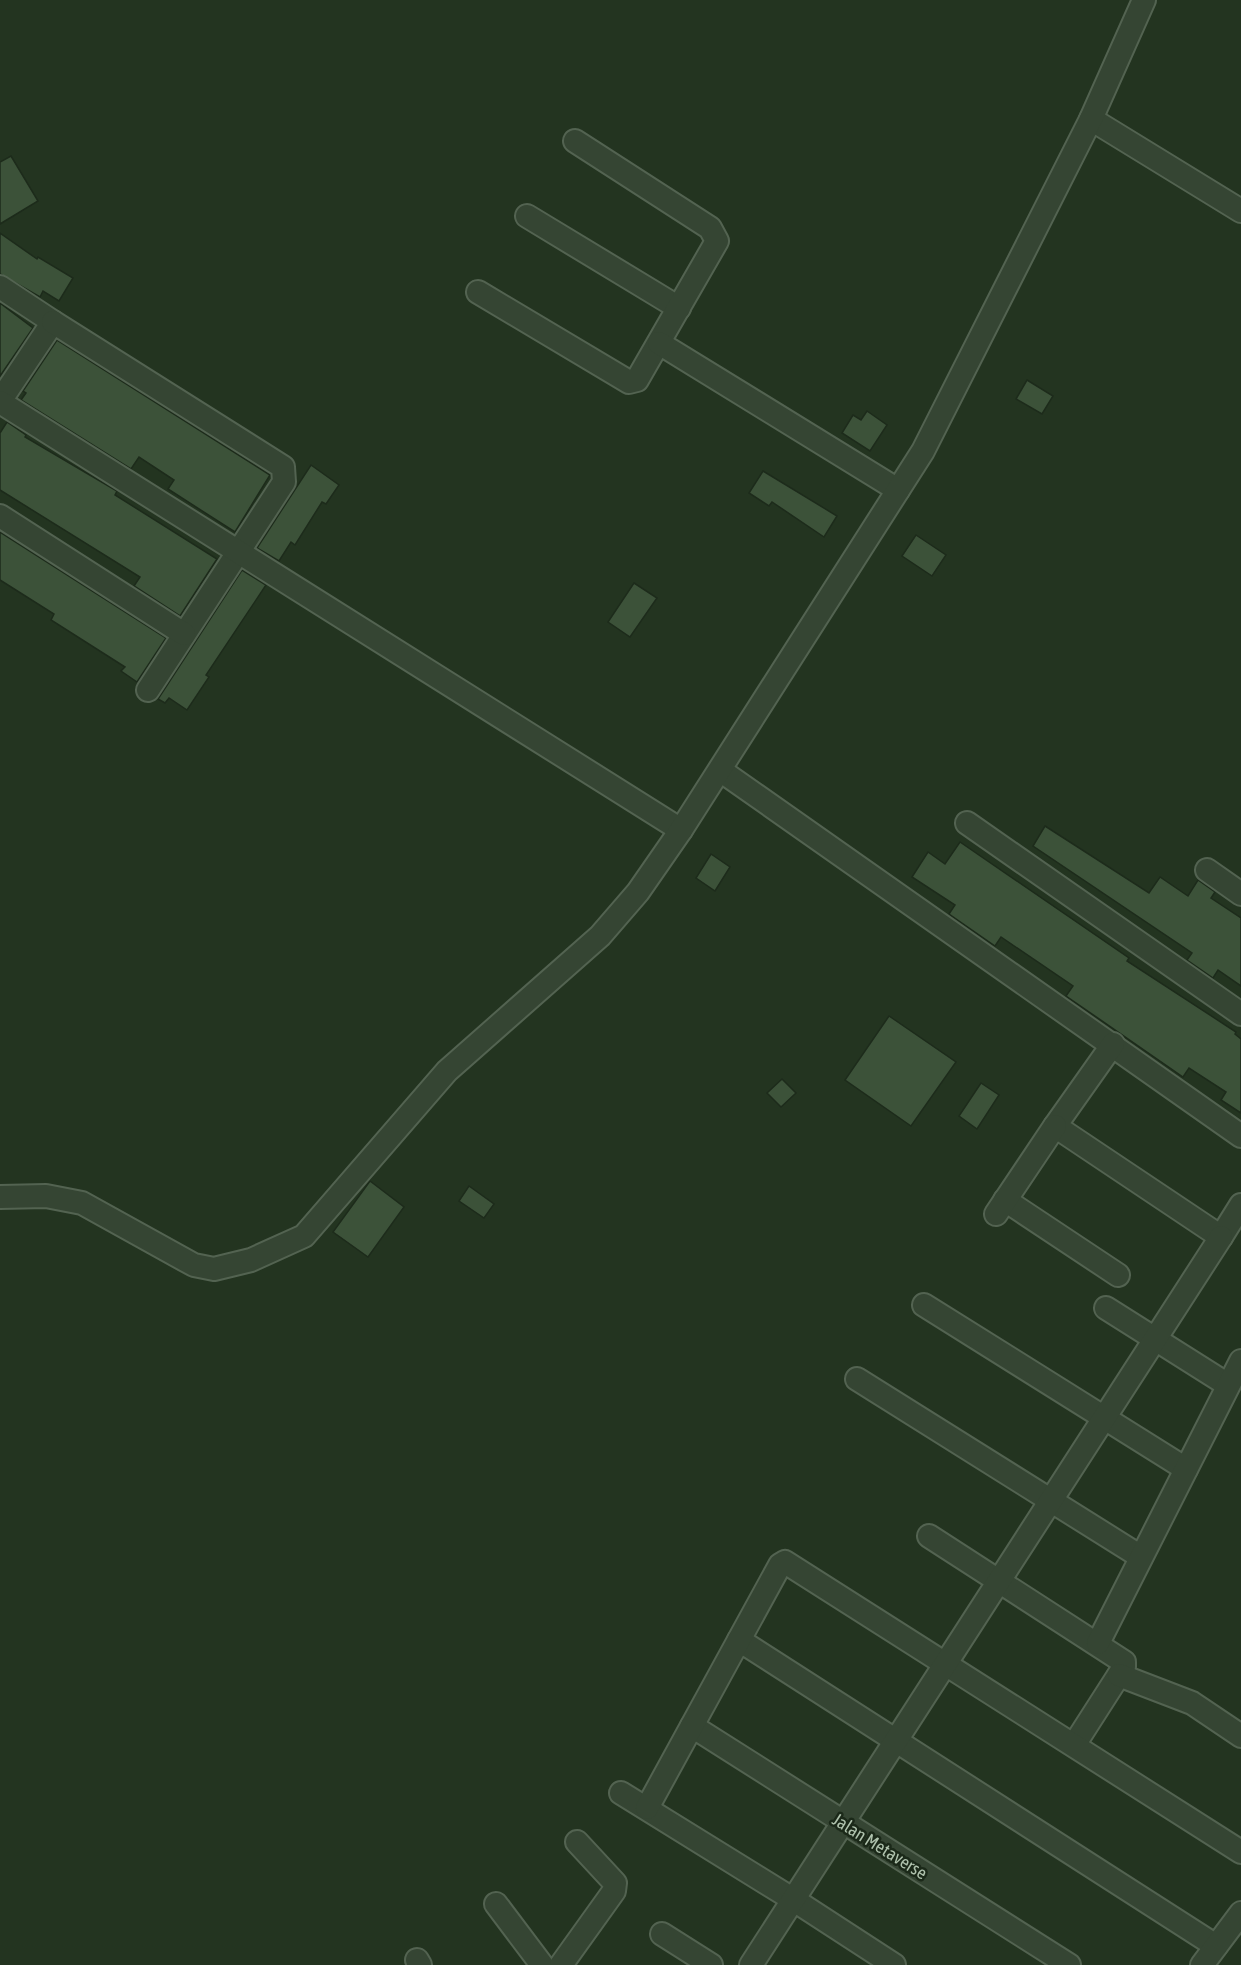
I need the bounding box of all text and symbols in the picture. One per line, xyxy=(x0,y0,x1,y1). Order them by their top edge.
street label: Jalan Metaverse xyxy=(829,1809,931,1883)

